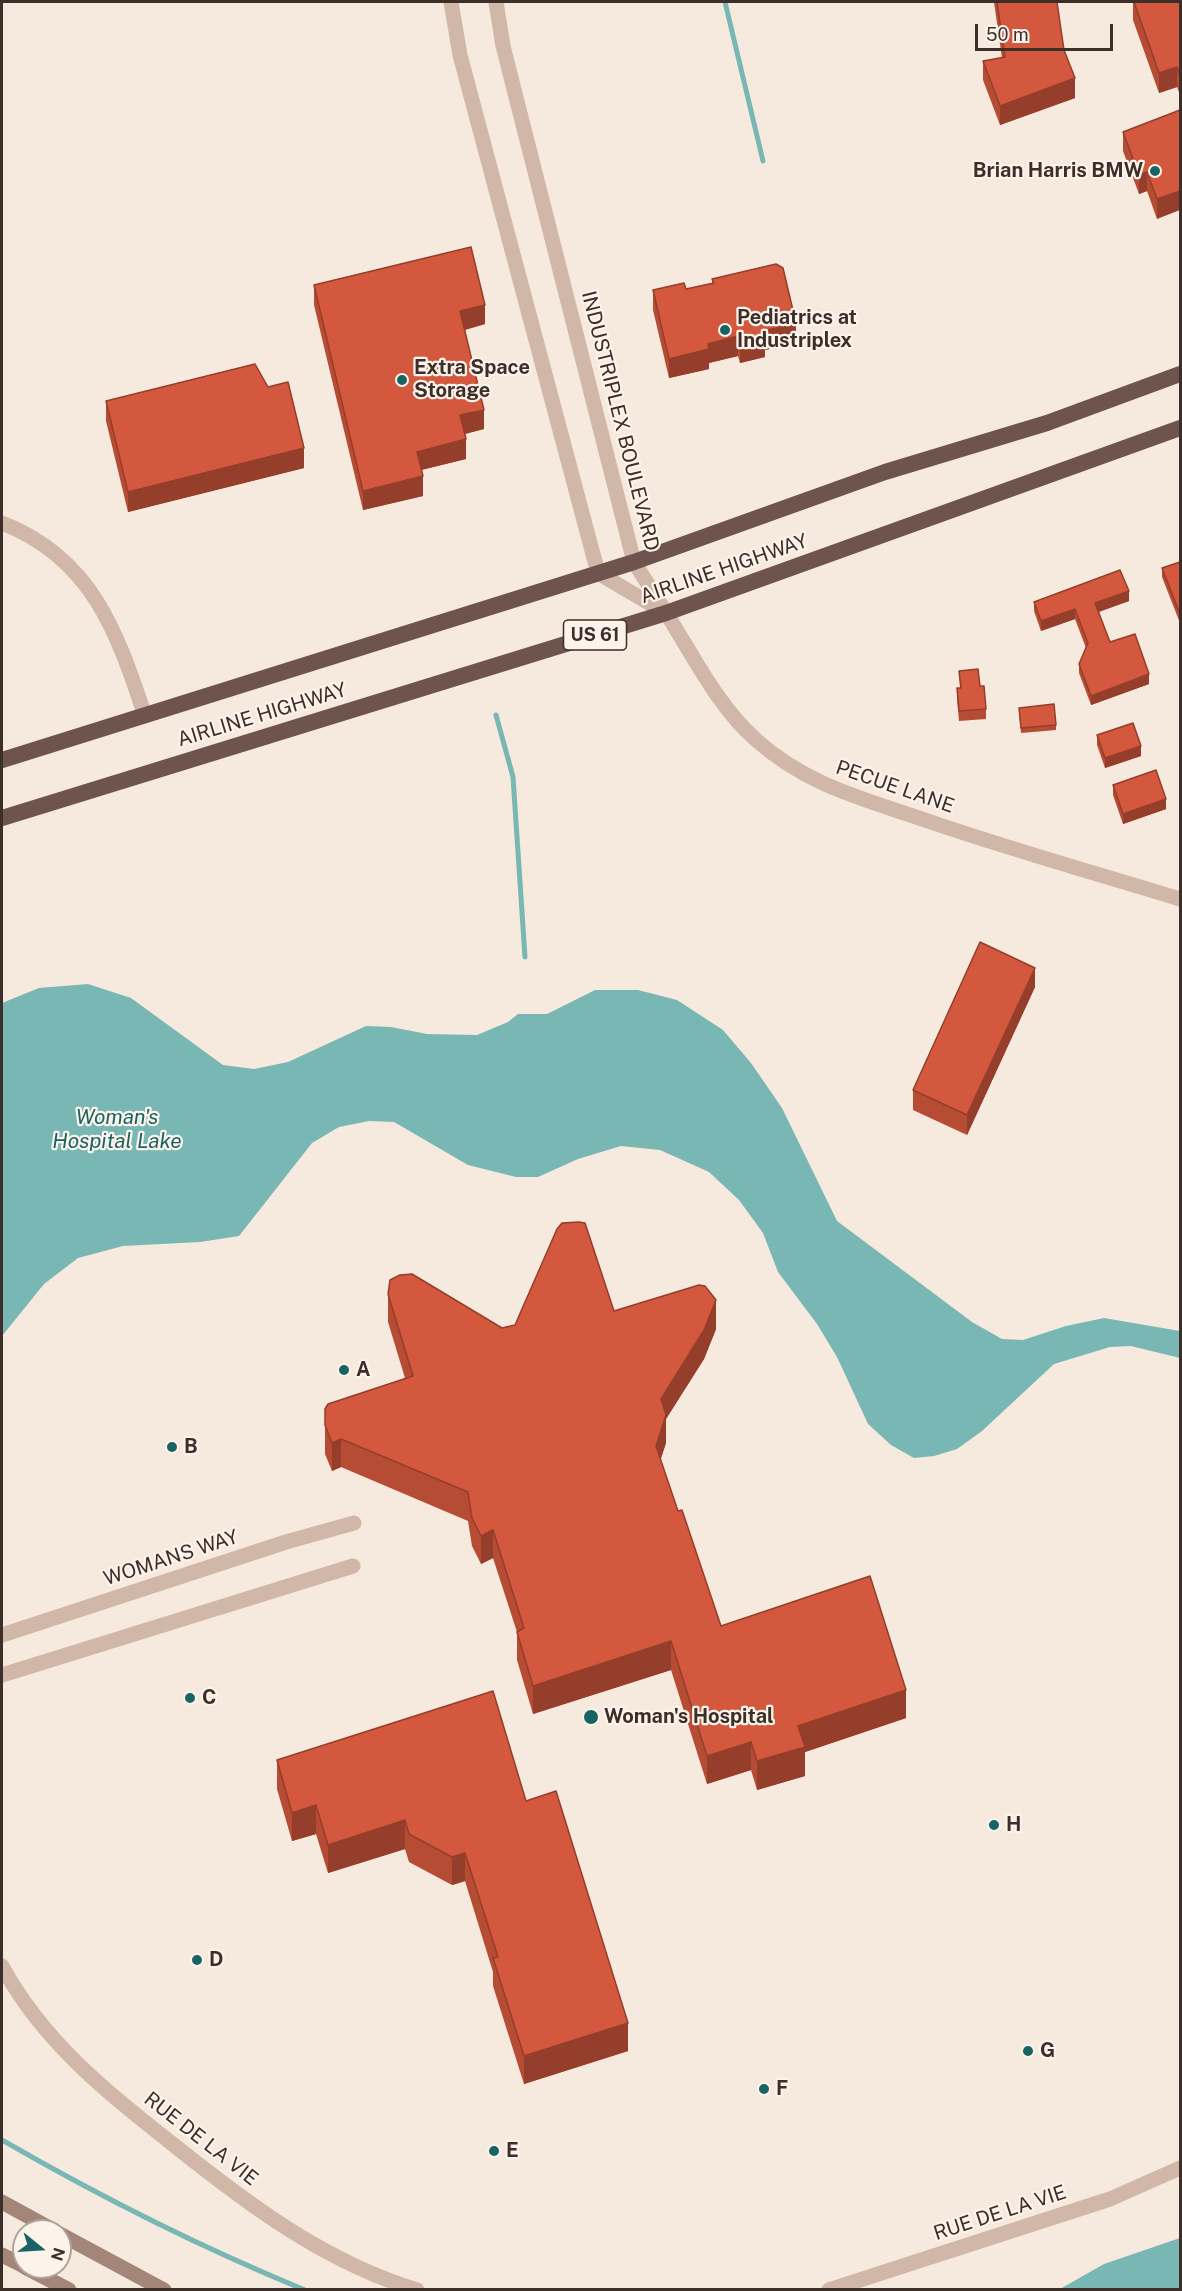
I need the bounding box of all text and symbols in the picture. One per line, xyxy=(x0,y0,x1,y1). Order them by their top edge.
scale bar xyxy=(978,12,1116,50)
text: 50 m xyxy=(986,24,1029,45)
place label: Brian Harris BMW xyxy=(973,159,1143,183)
marker: Brian Harris BMW xyxy=(1148,164,1162,178)
street label: INDUSTRIPLEX BOULEVARD xyxy=(576,289,664,553)
place label: Pediatrics at Industriplex xyxy=(737,306,857,353)
marker: Pediatrics at Industriplex xyxy=(718,323,732,337)
place label: Extra Space Storage xyxy=(414,356,530,403)
marker: Extra Space Storage xyxy=(395,373,409,387)
street label: AIRLINE HIGHWAY xyxy=(637,529,811,609)
road number: US 61 xyxy=(564,620,626,650)
street label: AIRLINE HIGHWAY xyxy=(175,678,349,752)
street label: PECUE LANE xyxy=(833,756,957,818)
water label: Woman's Hospital Lake xyxy=(52,1105,182,1155)
place label: A xyxy=(356,1358,371,1382)
marker: A xyxy=(337,1363,351,1377)
place label: B xyxy=(184,1435,198,1459)
marker: B xyxy=(165,1440,179,1454)
street label: WOMANS WAY xyxy=(101,1525,241,1591)
place label: C xyxy=(202,1686,216,1710)
marker: C xyxy=(183,1691,197,1705)
place label: Woman's Hospital xyxy=(604,1705,774,1729)
marker: Woman's Hospital xyxy=(582,1708,600,1726)
place label: H xyxy=(1006,1813,1021,1837)
marker: H xyxy=(987,1818,1001,1832)
place label: D xyxy=(209,1948,223,1972)
marker: D xyxy=(190,1953,204,1967)
place label: G xyxy=(1040,2039,1055,2063)
marker: G xyxy=(1021,2044,1035,2058)
place label: F xyxy=(776,2077,788,2101)
marker: F xyxy=(757,2082,771,2096)
street label: RUE DE LA VIE xyxy=(139,2087,263,2191)
place label: E xyxy=(506,2139,519,2163)
marker: E xyxy=(487,2144,501,2158)
street label: RUE DE LA VIE xyxy=(931,2180,1069,2246)
north arrow xyxy=(12,2219,72,2279)
text: N xyxy=(47,2245,69,2263)

